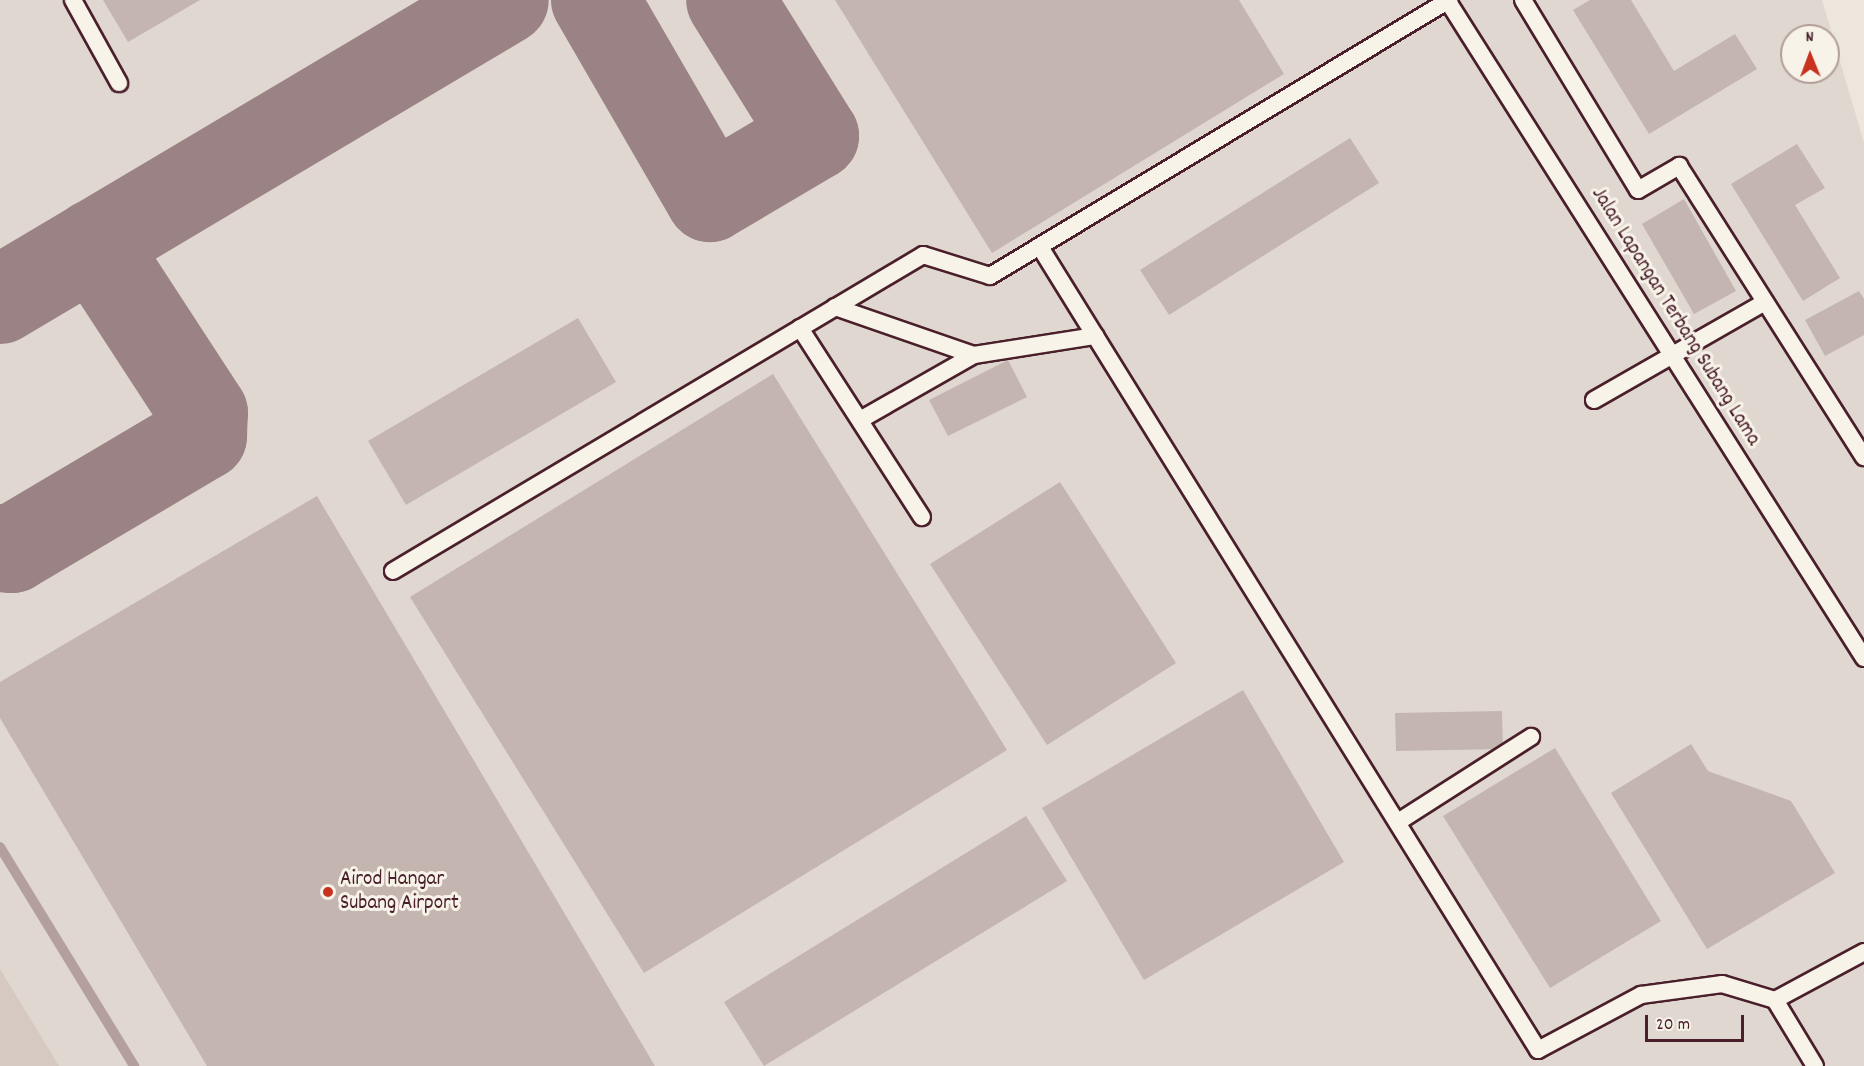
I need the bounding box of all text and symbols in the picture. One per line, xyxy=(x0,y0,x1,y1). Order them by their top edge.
north arrow xyxy=(1780,24,1840,84)
text: N xyxy=(1806,26,1814,49)
street label: Jalan Lapangan Terbang Subang Lama xyxy=(1585,183,1765,451)
place label: Airod Hangar Subang Airport xyxy=(340,867,459,917)
marker: Airod Hangar Subang Airport xyxy=(321,885,335,899)
scale bar xyxy=(1648,1003,1747,1041)
text: 20 m xyxy=(1656,1013,1690,1038)

